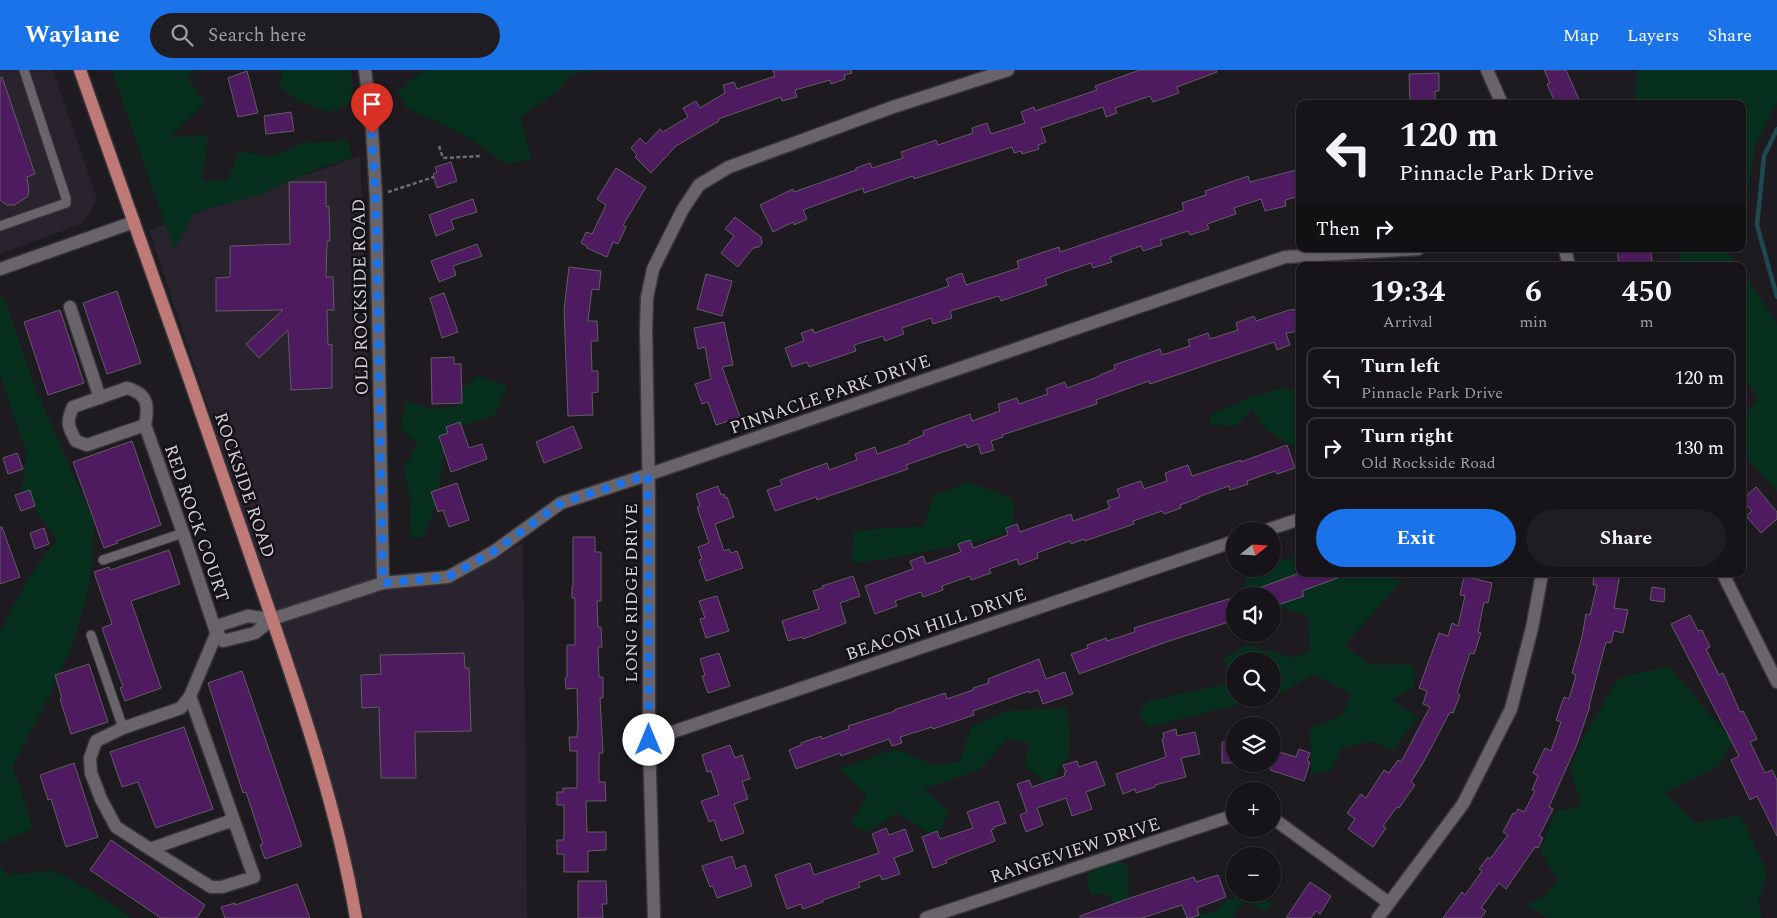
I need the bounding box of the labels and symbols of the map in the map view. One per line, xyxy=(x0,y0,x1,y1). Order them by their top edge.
pin xyxy=(351,83,393,134)
street label: OLD ROCKSIDE ROAD xyxy=(345,198,376,396)
street label: PINNACLE PARK DRIVE xyxy=(726,347,934,442)
street label: ROCKSIDE ROAD xyxy=(207,409,282,562)
street label: RED ROCK COURT xyxy=(157,441,236,606)
street label: LONG RIDGE DRIVE xyxy=(618,503,645,683)
north arrow xyxy=(1226,522,1281,578)
street label: BEACON HILL DRIVE xyxy=(842,581,1030,668)
position arrow xyxy=(622,713,674,765)
street label: RANGEVIEW DRIVE xyxy=(987,810,1164,891)

